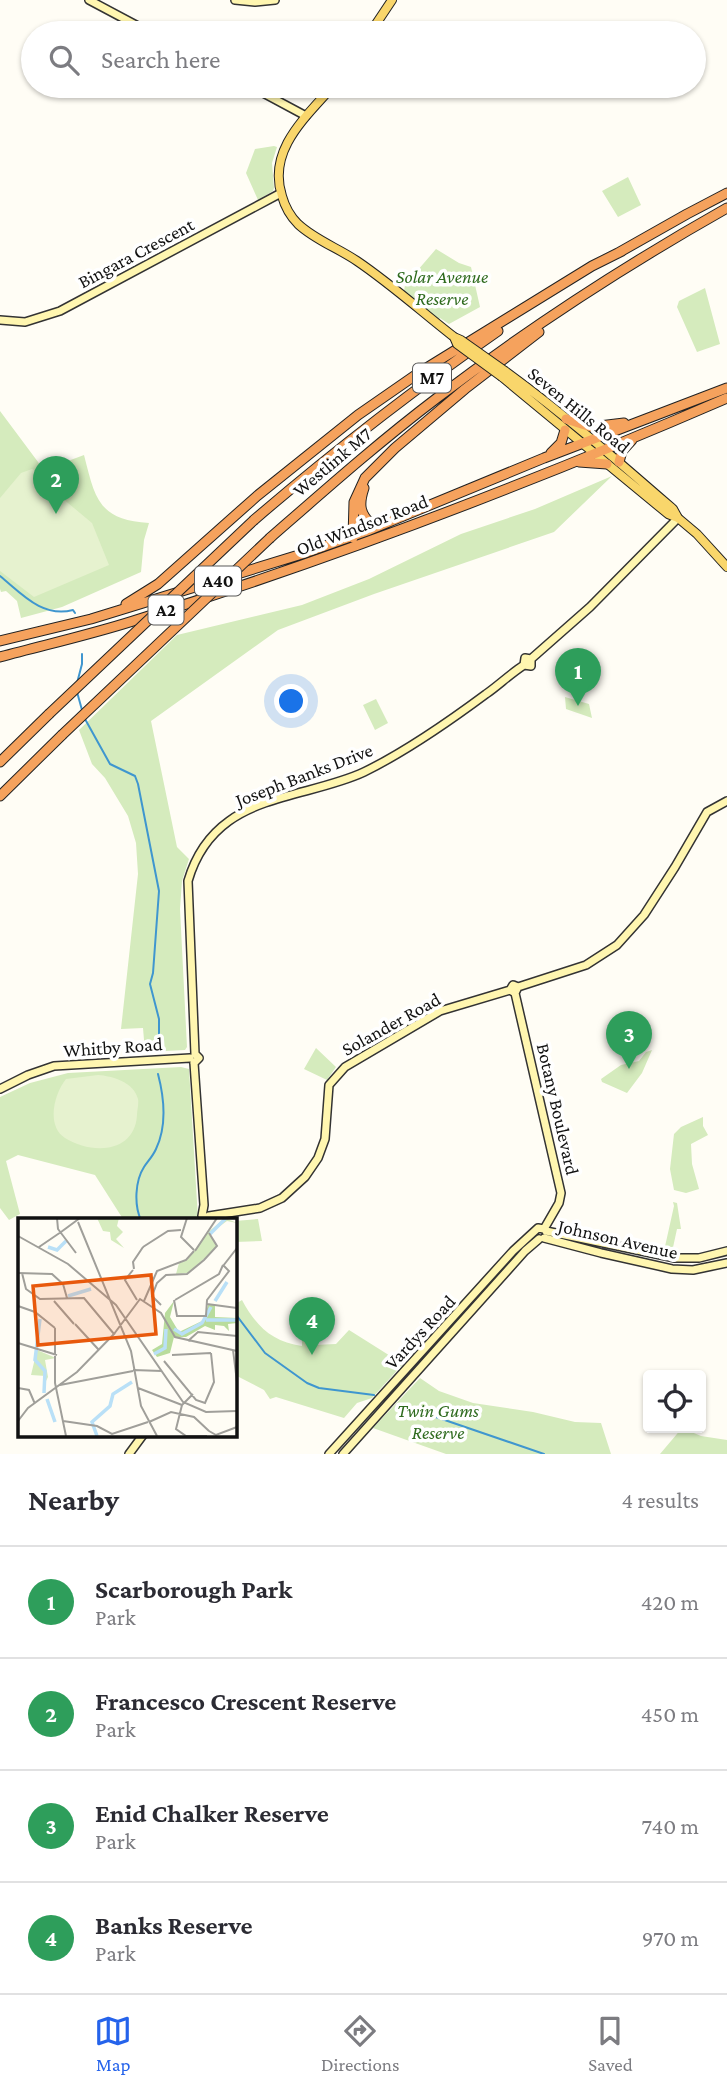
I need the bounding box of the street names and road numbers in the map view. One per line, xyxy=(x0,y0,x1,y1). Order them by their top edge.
street label: Bingara Crescent xyxy=(74,213,198,292)
street label: Seven Hills Road xyxy=(524,363,634,457)
road number: M7 xyxy=(413,364,451,392)
street label: Westlink M7 xyxy=(288,423,376,501)
street label: Old Windsor Road xyxy=(293,490,431,560)
road number: A40 xyxy=(195,566,241,596)
road number: A2 xyxy=(148,596,184,624)
street label: Joseph Banks Drive xyxy=(231,739,376,812)
street label: Solander Road xyxy=(338,988,444,1060)
street label: Whitby Road xyxy=(63,1033,163,1061)
street label: Botany Boulevard xyxy=(533,1041,583,1177)
street label: Johnson Avenue xyxy=(554,1215,680,1263)
street label: Vardys Road xyxy=(381,1291,459,1373)

